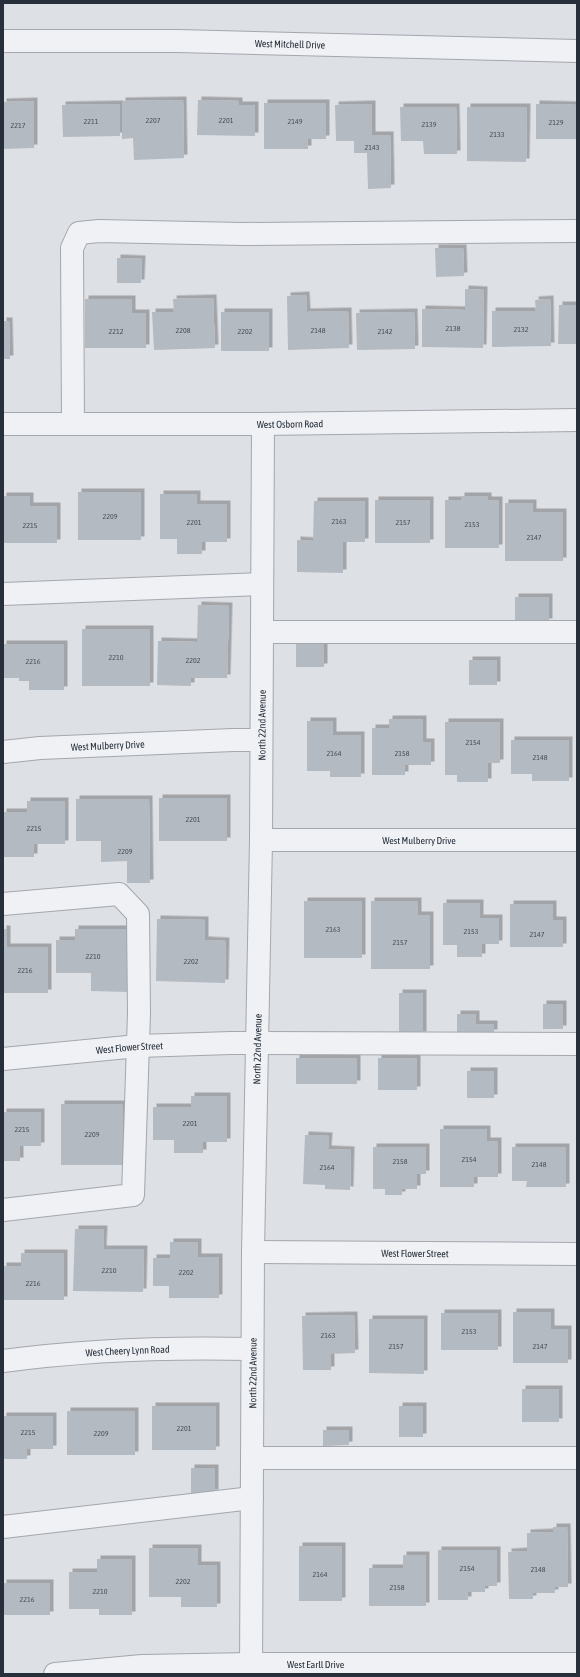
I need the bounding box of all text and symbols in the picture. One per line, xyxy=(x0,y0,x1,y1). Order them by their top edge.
street label: West Mitchell Drive xyxy=(255,38,326,51)
house number: 2207 xyxy=(145,116,161,125)
house number: 2201 xyxy=(218,116,234,125)
house number: 2211 xyxy=(83,117,99,126)
house number: 2149 xyxy=(287,117,303,126)
house number: 2129 xyxy=(548,118,564,127)
house number: 2139 xyxy=(421,120,437,129)
house number: 2217 xyxy=(10,121,26,130)
house number: 2133 xyxy=(489,130,505,139)
house number: 2143 xyxy=(364,143,380,152)
house number: 2138 xyxy=(445,324,461,333)
house number: 2132 xyxy=(513,325,529,334)
house number: 2208 xyxy=(175,326,191,335)
house number: 2148 xyxy=(310,326,326,335)
house number: 2212 xyxy=(108,327,124,336)
house number: 2202 xyxy=(237,327,253,336)
house number: 2142 xyxy=(377,327,393,336)
street label: West Osborn Road xyxy=(257,418,324,430)
house number: 2209 xyxy=(102,512,118,521)
house number: 2163 xyxy=(331,517,347,526)
house number: 2201 xyxy=(186,518,202,527)
house number: 2157 xyxy=(395,518,411,527)
house number: 2153 xyxy=(464,520,480,529)
house number: 2215 xyxy=(22,521,38,530)
house number: 2147 xyxy=(526,533,542,542)
house number: 2210 xyxy=(108,653,124,662)
house number: 2202 xyxy=(185,656,201,665)
house number: 2216 xyxy=(25,657,41,666)
street label: North 22nd Avenue xyxy=(256,689,268,760)
house number: 2154 xyxy=(465,738,481,747)
street label: West Mulberry Drive xyxy=(71,739,145,753)
house number: 2164 xyxy=(326,749,342,758)
house number: 2158 xyxy=(394,749,410,758)
house number: 2148 xyxy=(532,753,548,762)
house number: 2201 xyxy=(185,815,201,824)
house number: 2215 xyxy=(26,824,42,833)
street label: West Mulberry Drive xyxy=(382,835,456,846)
house number: 2209 xyxy=(117,847,133,856)
house number: 2163 xyxy=(325,925,341,934)
house number: 2153 xyxy=(463,927,479,936)
house number: 2147 xyxy=(529,930,545,939)
house number: 2157 xyxy=(392,938,408,947)
house number: 2210 xyxy=(85,952,101,961)
house number: 2202 xyxy=(183,957,199,966)
house number: 2216 xyxy=(17,966,33,975)
street label: North 22nd Avenue xyxy=(251,1013,264,1085)
street label: West Flower Street xyxy=(95,1040,163,1056)
house number: 2201 xyxy=(182,1119,198,1128)
house number: 2215 xyxy=(14,1125,30,1134)
house number: 2209 xyxy=(84,1130,100,1139)
house number: 2154 xyxy=(461,1155,477,1164)
house number: 2158 xyxy=(392,1157,408,1166)
house number: 2148 xyxy=(531,1160,547,1169)
house number: 2164 xyxy=(319,1163,335,1172)
street label: West Flower Street xyxy=(381,1248,449,1259)
house number: 2210 xyxy=(101,1266,117,1275)
house number: 2202 xyxy=(178,1268,194,1277)
house number: 2216 xyxy=(25,1279,41,1288)
house number: 2153 xyxy=(461,1327,477,1336)
house number: 2163 xyxy=(320,1331,336,1340)
street label: North 22nd Avenue xyxy=(247,1337,259,1408)
house number: 2157 xyxy=(388,1342,404,1351)
house number: 2147 xyxy=(532,1342,548,1351)
street label: West Cheery Lynn Road xyxy=(85,1344,170,1359)
house number: 2201 xyxy=(176,1424,192,1433)
house number: 2215 xyxy=(20,1428,36,1437)
house number: 2209 xyxy=(93,1429,109,1438)
house number: 2154 xyxy=(459,1564,475,1573)
house number: 2148 xyxy=(530,1565,546,1574)
house number: 2164 xyxy=(312,1570,328,1579)
house number: 2202 xyxy=(175,1577,191,1586)
house number: 2158 xyxy=(389,1583,405,1592)
house number: 2210 xyxy=(92,1587,108,1596)
house number: 2216 xyxy=(19,1595,35,1604)
street label: West Earll Drive xyxy=(287,1659,345,1670)

